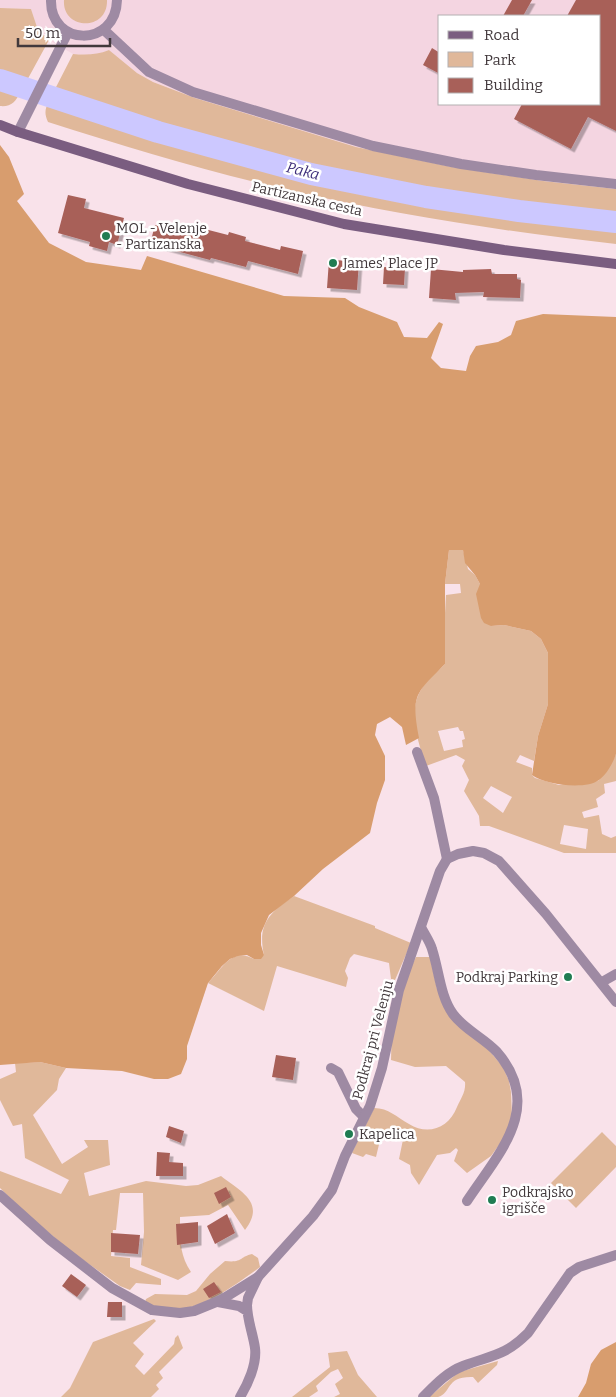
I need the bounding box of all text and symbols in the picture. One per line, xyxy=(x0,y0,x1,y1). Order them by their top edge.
scale bar xyxy=(18,15,110,47)
legend xyxy=(438,15,601,105)
text: 50 m xyxy=(25,24,61,42)
text: Road xyxy=(484,26,519,44)
text: Park xyxy=(484,51,516,69)
text: Building xyxy=(484,76,543,94)
water label: Paka xyxy=(284,158,322,184)
street label: Partizanska cesta xyxy=(250,178,364,220)
place label: MOL - Velenje - Partizanska xyxy=(116,220,207,253)
marker: MOL - Velenje - Partizanska xyxy=(100,230,112,242)
place label: James' Place JP xyxy=(342,255,438,272)
marker: James' Place JP xyxy=(327,257,339,269)
place label: Podkraj Parking xyxy=(456,969,558,986)
marker: Podkraj Parking xyxy=(562,971,574,983)
street label: Podkraj pri Velenju xyxy=(349,978,397,1102)
place label: Kapelica xyxy=(359,1126,415,1143)
marker: Kapelica xyxy=(343,1128,355,1140)
place label: Podkrajsko igrišče xyxy=(502,1184,574,1217)
marker: Podkrajsko igrišče xyxy=(486,1194,498,1206)

